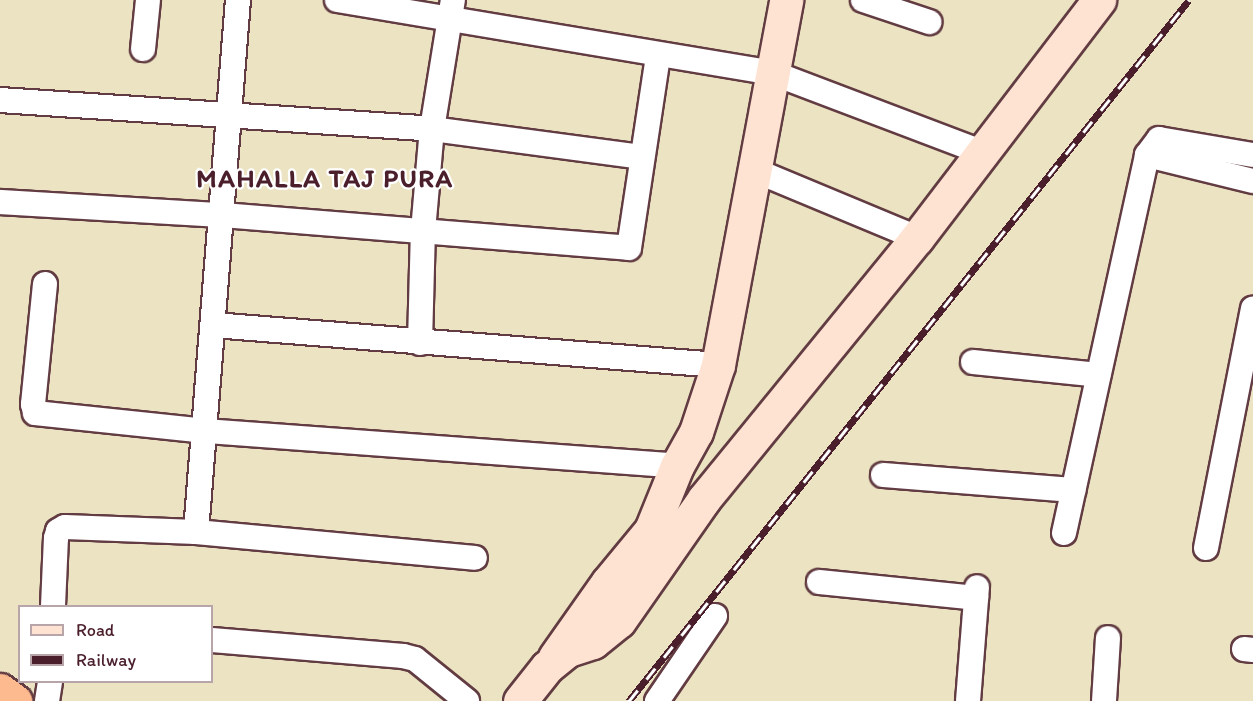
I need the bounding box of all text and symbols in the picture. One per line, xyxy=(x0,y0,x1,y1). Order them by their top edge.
district label: MAHALLA TAJ PURA xyxy=(197,163,453,195)
legend xyxy=(18,605,213,683)
text: Road xyxy=(76,619,115,641)
text: Railway xyxy=(76,649,136,671)

